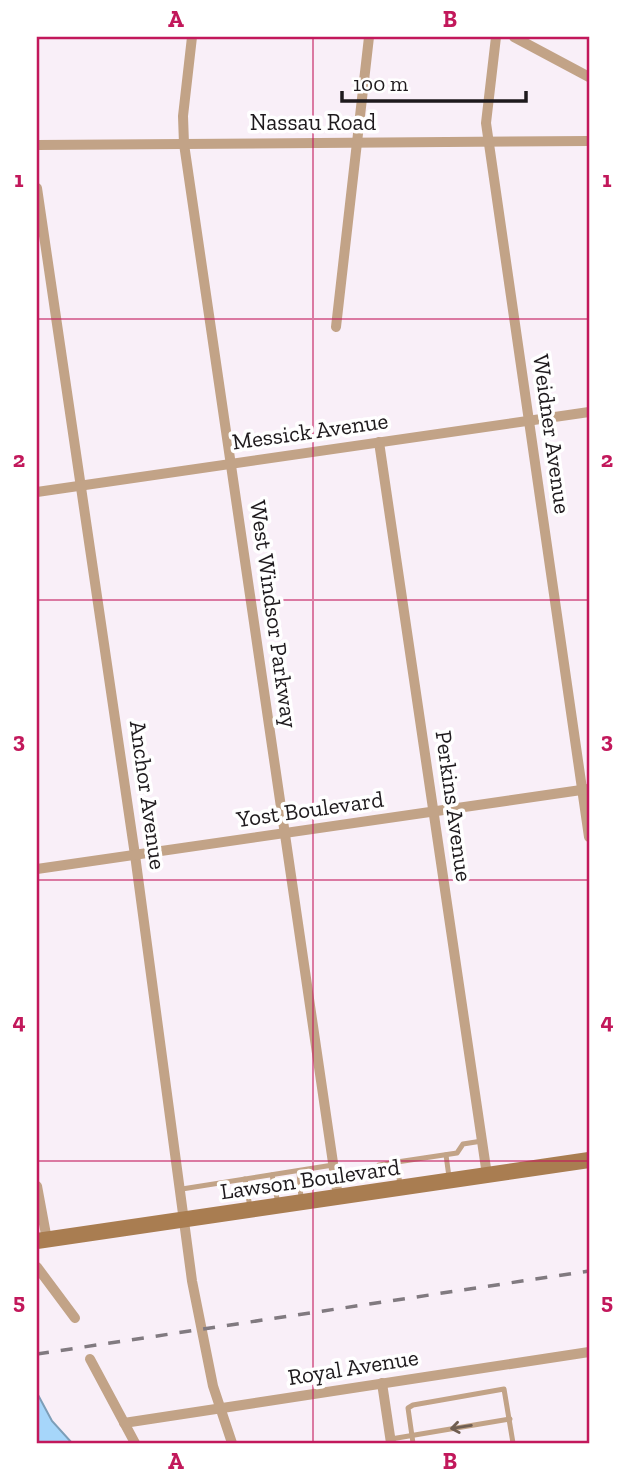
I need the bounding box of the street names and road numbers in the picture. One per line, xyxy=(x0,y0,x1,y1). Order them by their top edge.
street label: Nassau Road xyxy=(250,108,377,136)
street label: Weidner Avenue xyxy=(527,352,577,516)
street label: Messick Avenue xyxy=(230,406,390,456)
street label: West Windsor Parkway xyxy=(244,498,304,730)
street label: Anchor Avenue xyxy=(124,719,172,871)
street label: Perkins Avenue xyxy=(430,729,478,883)
street label: Yost Boulevard xyxy=(234,785,386,833)
street label: Lawson Boulevard xyxy=(218,1152,402,1205)
street label: Royal Avenue xyxy=(286,1343,420,1391)

